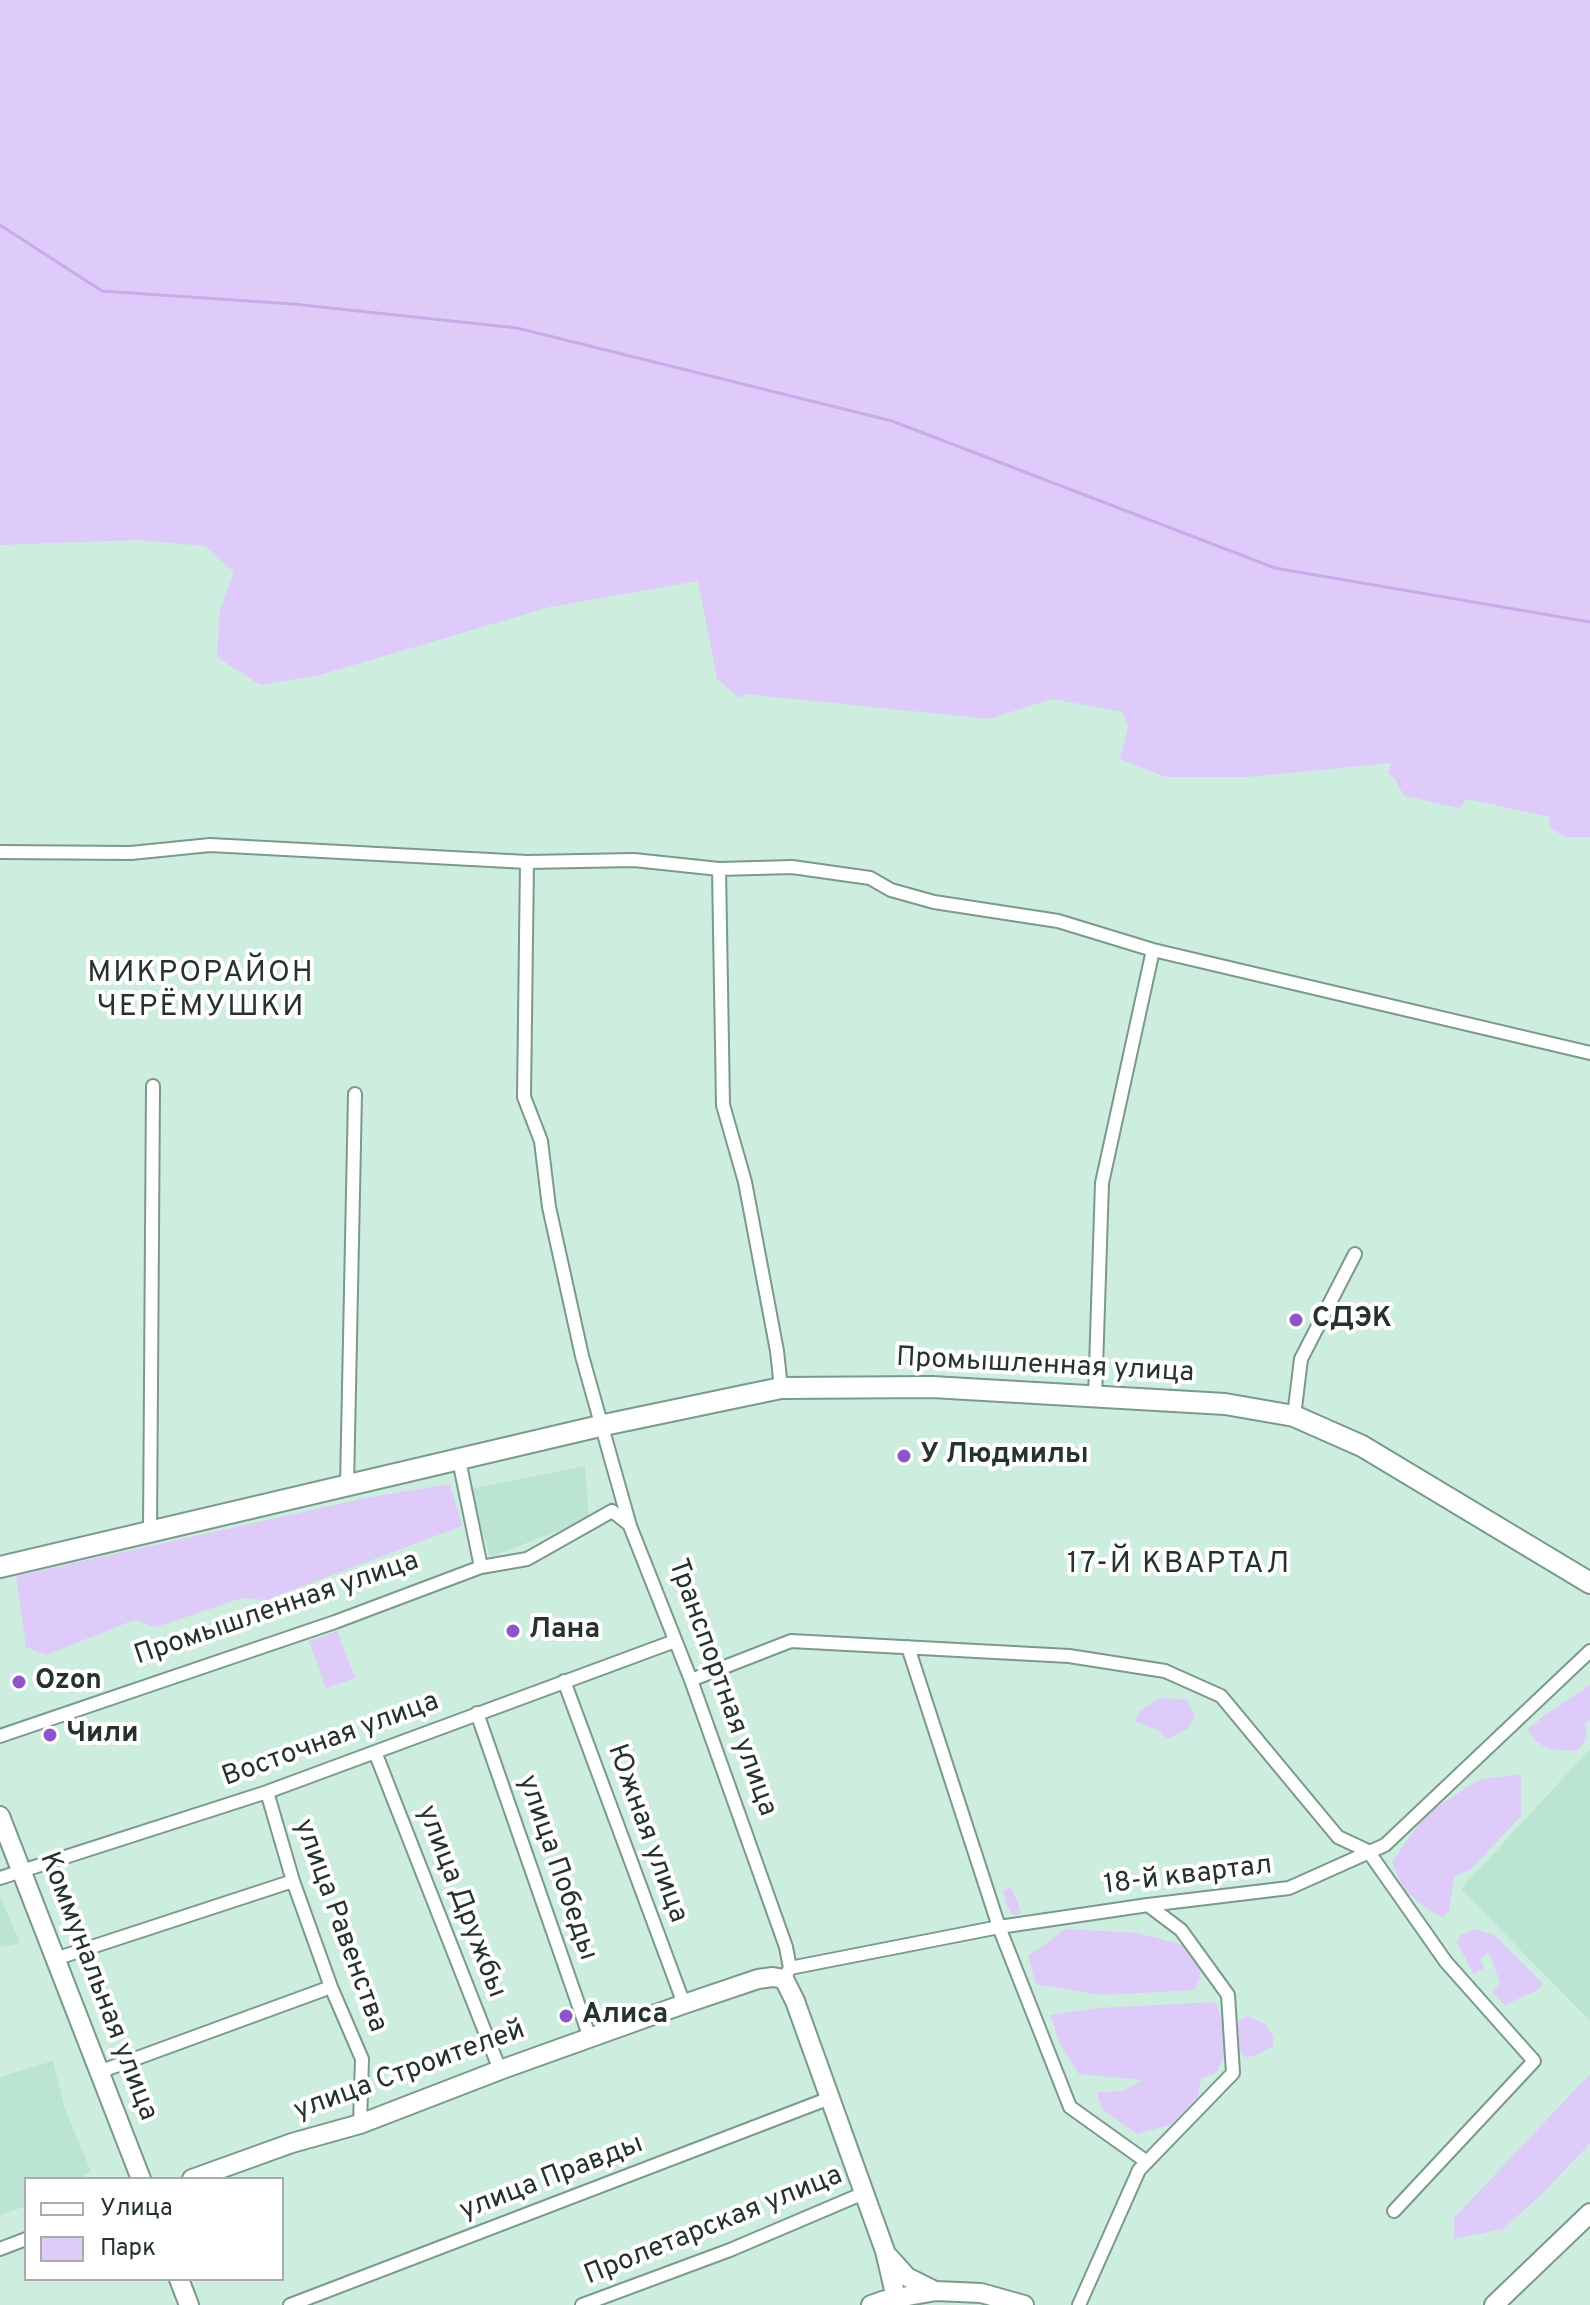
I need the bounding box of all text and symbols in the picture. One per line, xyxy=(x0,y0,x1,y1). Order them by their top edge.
district label: МИКРОРАЙОН ЧЕРЁМУШКИ xyxy=(87,957,315,1028)
place label: СДЭК xyxy=(1312,1303,1392,1337)
marker: СДЭК xyxy=(1287,1311,1305,1329)
street label: Промышленная улица xyxy=(895,1342,1195,1392)
place label: У Людмилы xyxy=(920,1439,1089,1473)
marker: У Людмилы xyxy=(895,1447,913,1465)
street label: Промышленная улица xyxy=(130,1546,424,1674)
district label: 17-Й КВАРТАЛ xyxy=(1067,1548,1291,1584)
street label: Транспортная улица xyxy=(659,1555,783,1821)
place label: Лана xyxy=(529,1614,600,1648)
marker: Лана xyxy=(504,1622,522,1640)
place label: Ozon xyxy=(35,1665,102,1699)
marker: Ozon xyxy=(10,1673,28,1691)
street label: Восточная улица xyxy=(218,1686,444,1796)
place label: Чили xyxy=(66,1718,139,1752)
marker: Чили xyxy=(41,1726,59,1744)
street label: Южная улица xyxy=(598,1740,694,1928)
street label: улица Победы xyxy=(509,1771,603,1965)
street label: улица Дружбы xyxy=(408,1801,512,2003)
street label: улица Равенства xyxy=(285,1815,393,2037)
street label: Коммунальная улица xyxy=(30,1848,164,2126)
street label: 18-й квартал xyxy=(1102,1850,1274,1904)
place label: Алиса xyxy=(582,1999,668,2033)
marker: Алиса xyxy=(557,2007,575,2025)
street label: улица Строителей xyxy=(290,2015,530,2129)
street label: улица Правды xyxy=(456,2129,648,2229)
street label: Пролетарская улица xyxy=(580,2160,848,2294)
legend xyxy=(24,2177,284,2281)
text: Улица xyxy=(100,2194,173,2224)
text: Парк xyxy=(100,2234,156,2264)

